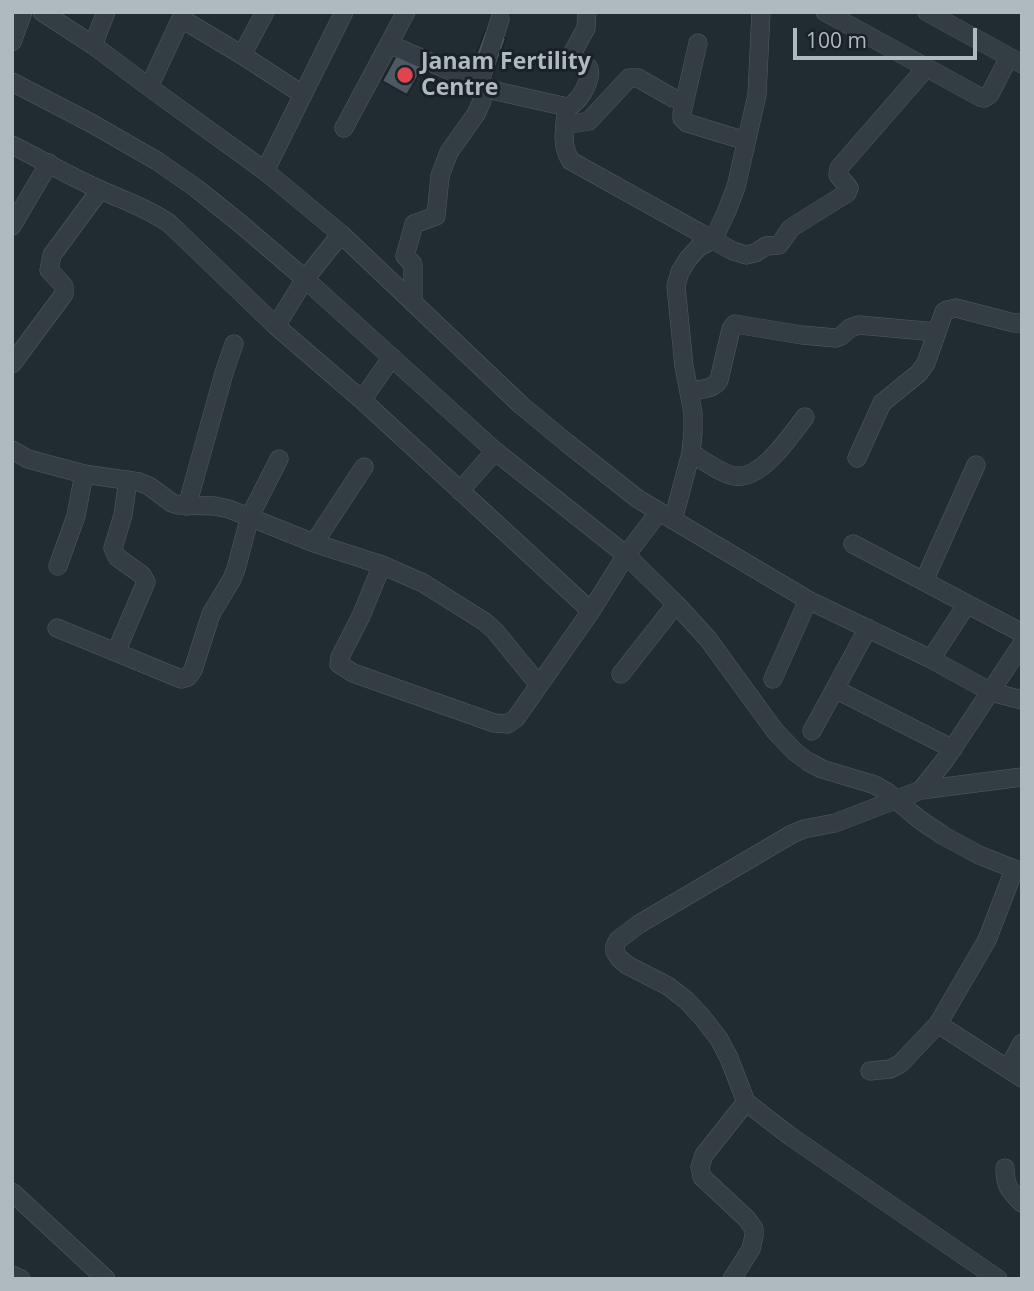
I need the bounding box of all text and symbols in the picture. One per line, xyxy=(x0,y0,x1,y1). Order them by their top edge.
scale bar xyxy=(796,14,980,58)
text: 100 m xyxy=(806,26,867,54)
place label: Janam Fertility Centre xyxy=(421,48,591,102)
marker: Janam Fertility Centre xyxy=(395,65,415,85)

